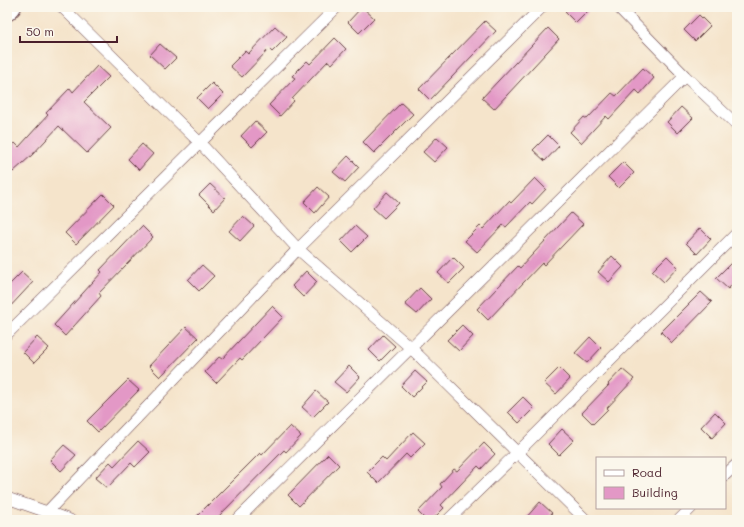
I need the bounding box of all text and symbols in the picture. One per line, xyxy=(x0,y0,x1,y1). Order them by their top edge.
scale bar xyxy=(20,18,117,44)
text: 50 m xyxy=(26,23,54,39)
legend xyxy=(596,457,726,509)
text: Road xyxy=(632,464,662,480)
text: Building xyxy=(632,484,678,500)

